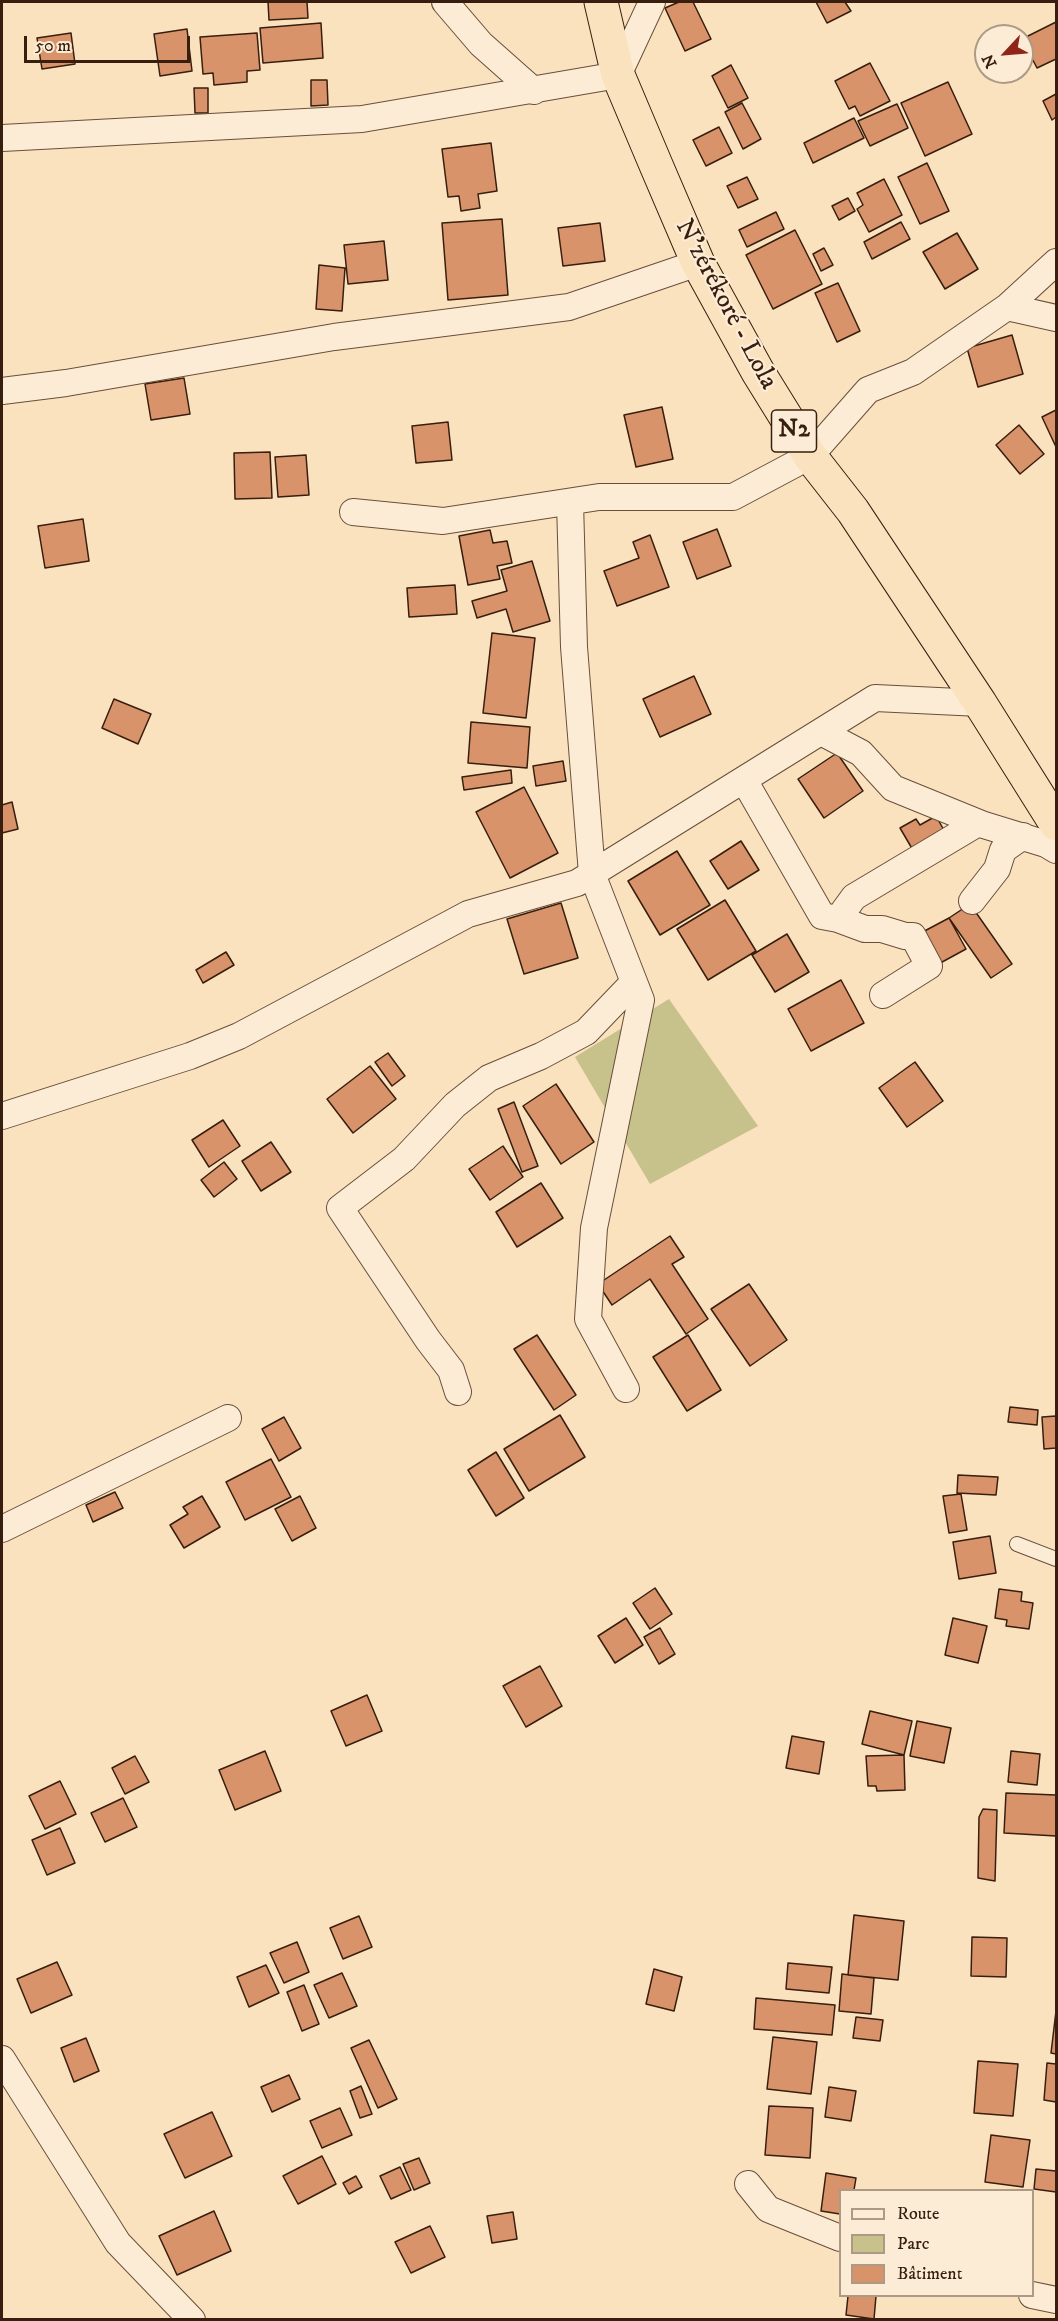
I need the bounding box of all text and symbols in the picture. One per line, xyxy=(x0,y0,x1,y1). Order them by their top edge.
scale bar xyxy=(27,24,194,62)
north arrow xyxy=(974,24,1034,84)
text: 50 m xyxy=(35,35,71,57)
text: N xyxy=(978,51,1001,71)
street label: N'zérékoré - Lola xyxy=(667,215,783,395)
road number: N2 xyxy=(772,410,816,452)
legend xyxy=(839,2189,1034,2297)
text: Route xyxy=(897,2203,940,2225)
text: Parc xyxy=(897,2233,929,2255)
text: Bâtiment xyxy=(897,2263,962,2285)

